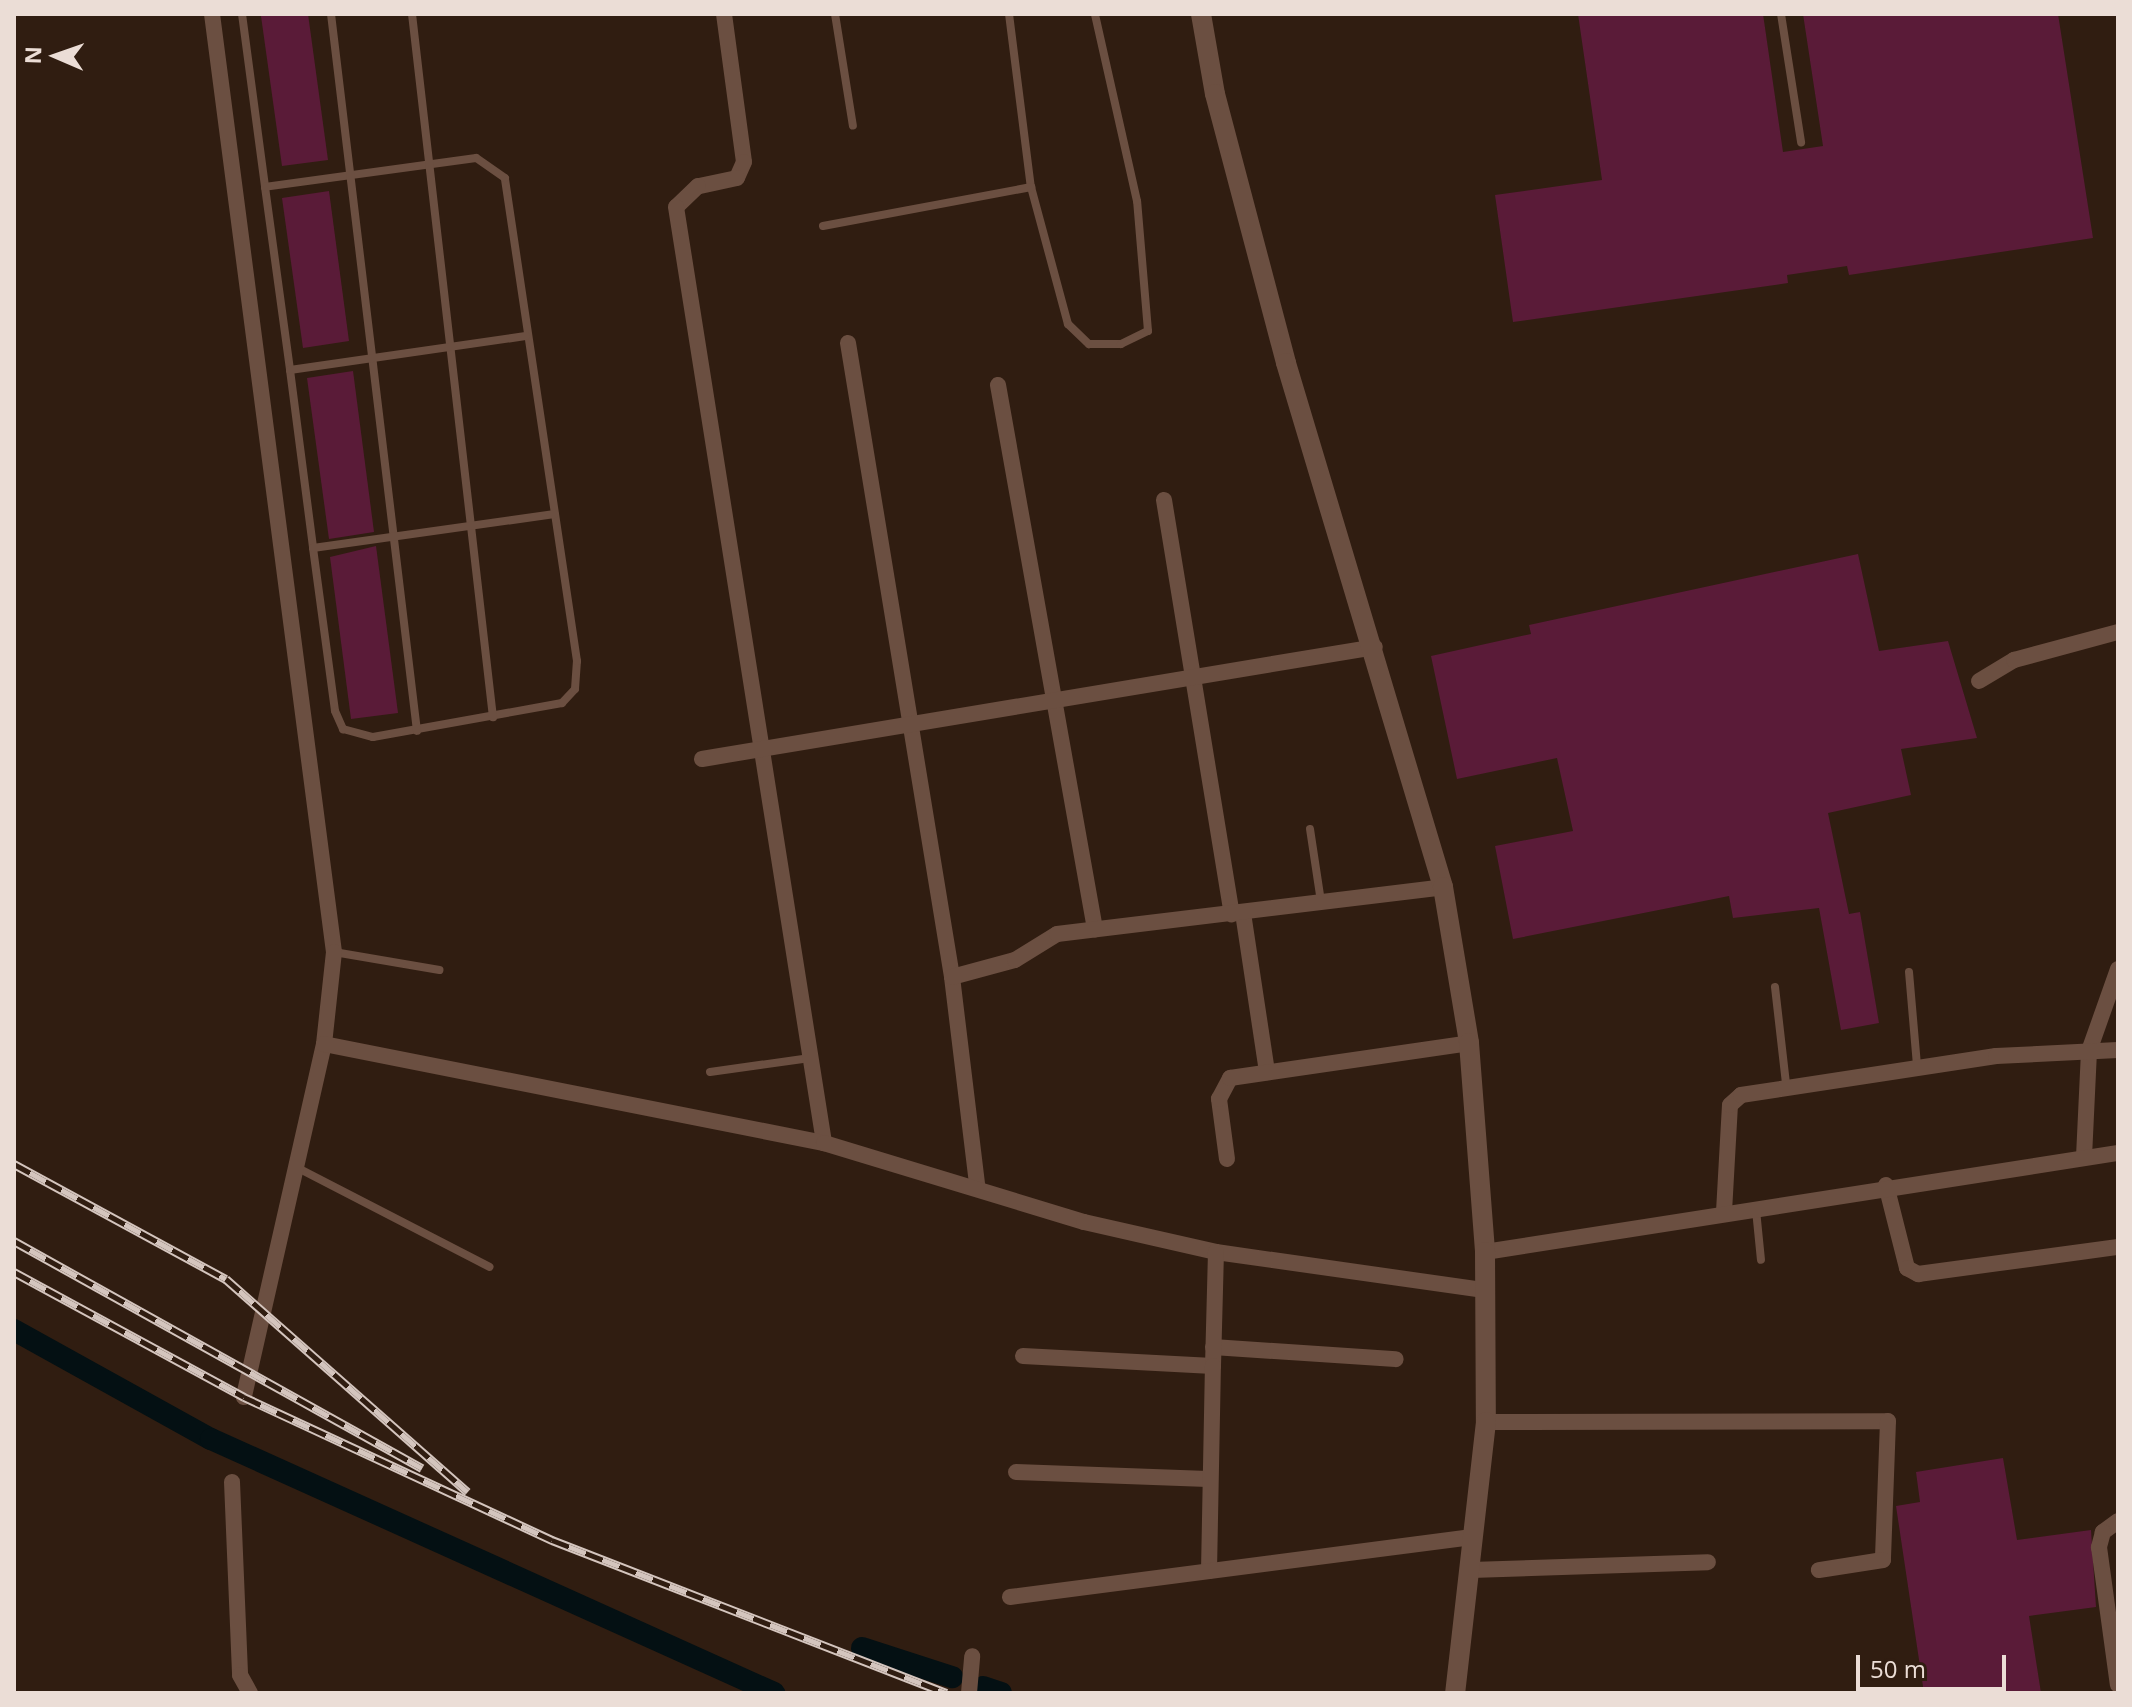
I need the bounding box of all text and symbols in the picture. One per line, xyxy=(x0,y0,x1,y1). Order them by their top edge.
north arrow xyxy=(16,16,96,96)
text: N xyxy=(17,46,47,65)
scale bar xyxy=(1860,1639,2010,1689)
text: 50 m xyxy=(1870,1652,1926,1685)

